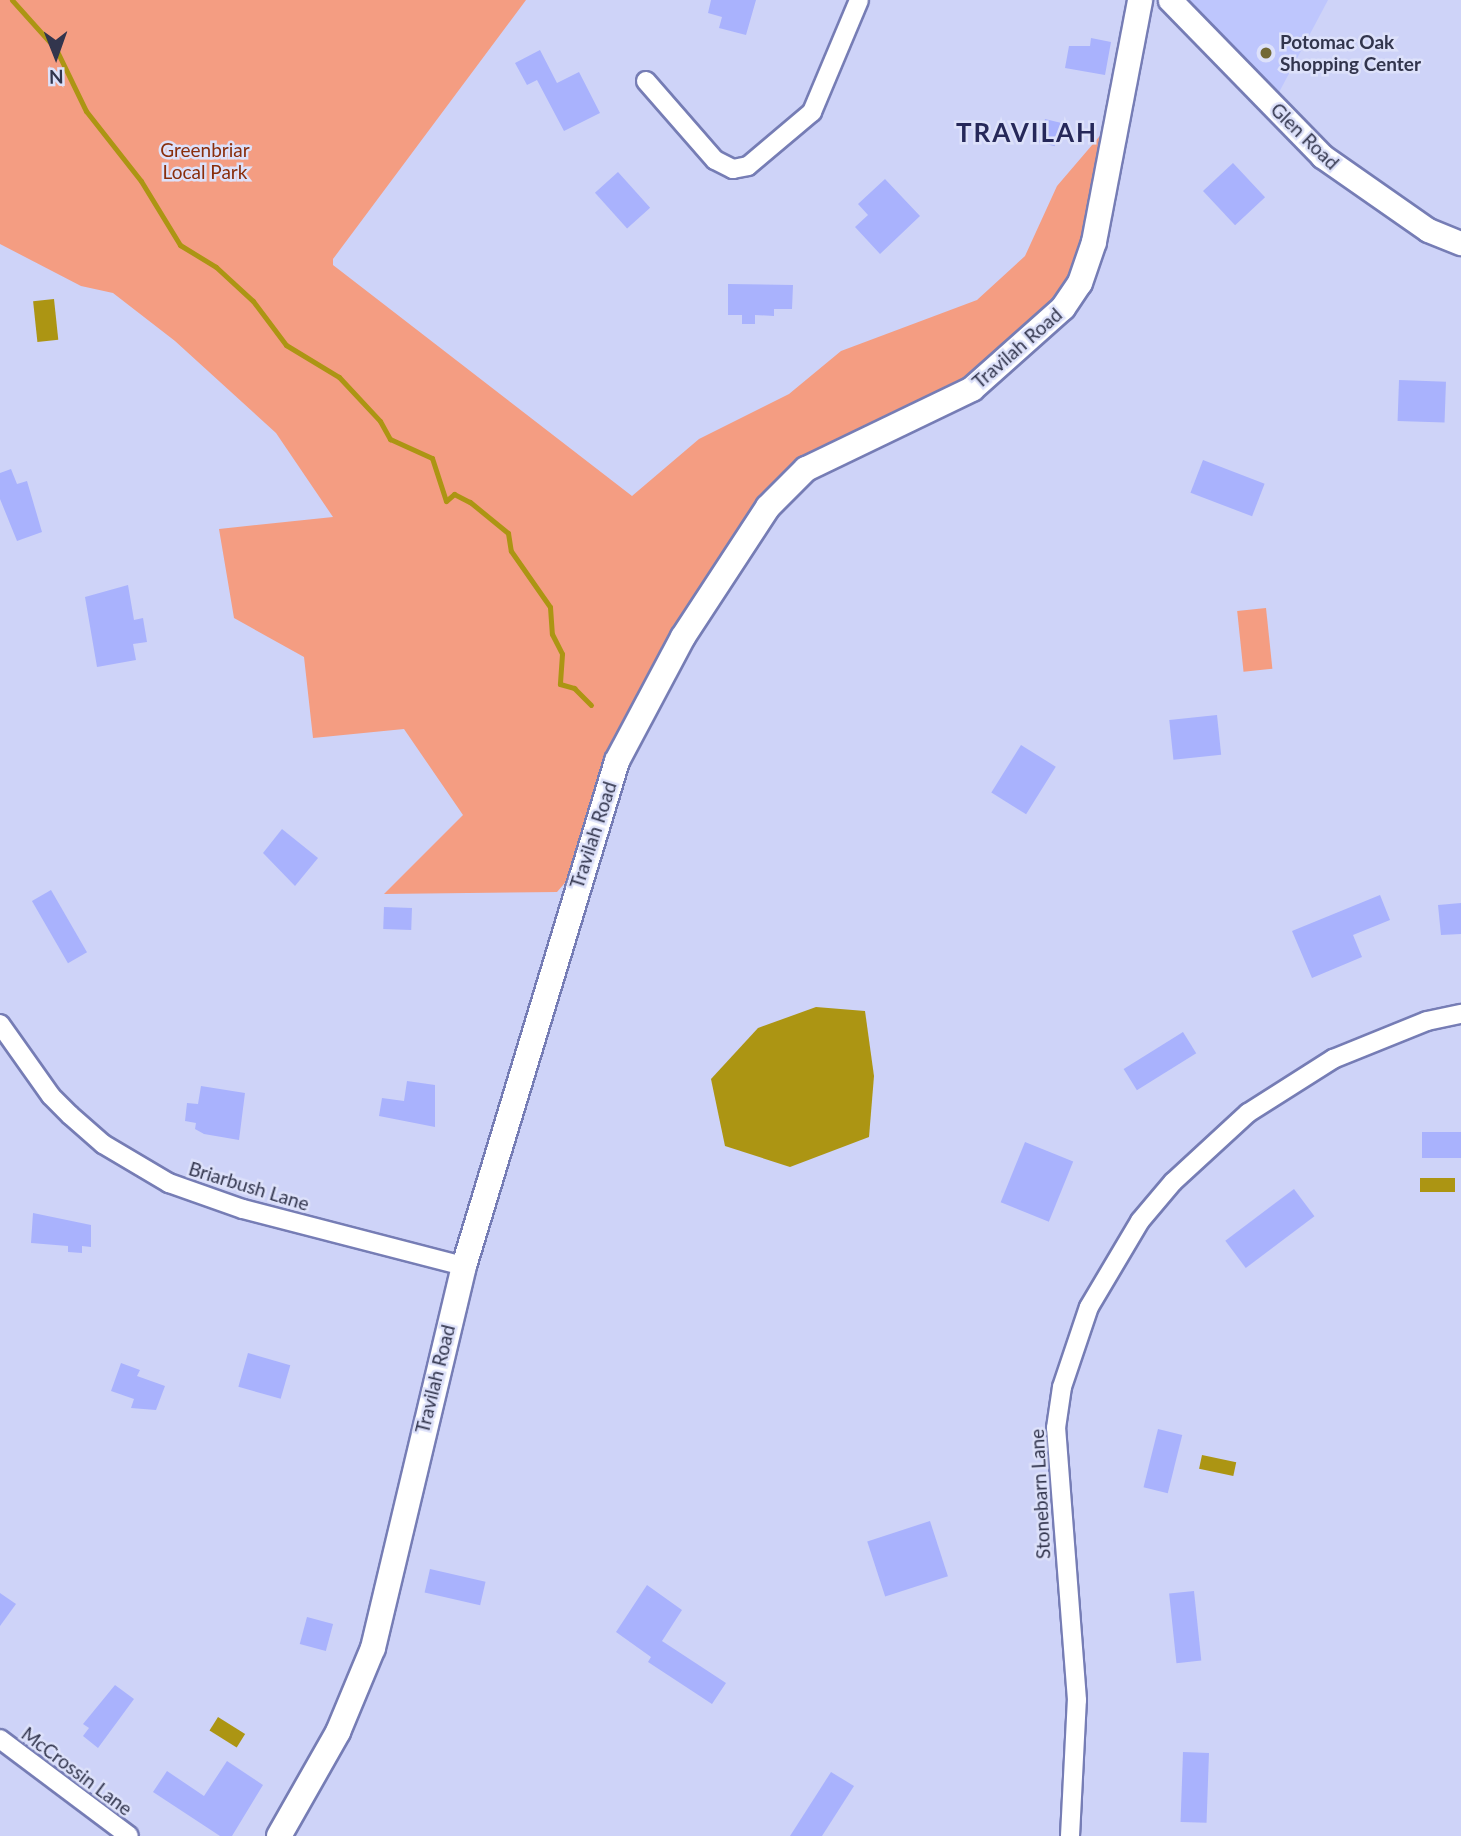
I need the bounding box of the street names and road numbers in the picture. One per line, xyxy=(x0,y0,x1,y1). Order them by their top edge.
street label: Glen Road xyxy=(1266,98,1344,174)
street label: Travilah Road xyxy=(968,303,1066,393)
street label: Travilah Road xyxy=(565,779,621,891)
street label: Briarbush Lane xyxy=(186,1157,312,1215)
street label: Travilah Road xyxy=(411,1322,459,1436)
street label: Stonebarn Lane xyxy=(1025,1428,1055,1560)
street label: McCrossin Lane xyxy=(17,1722,137,1820)

